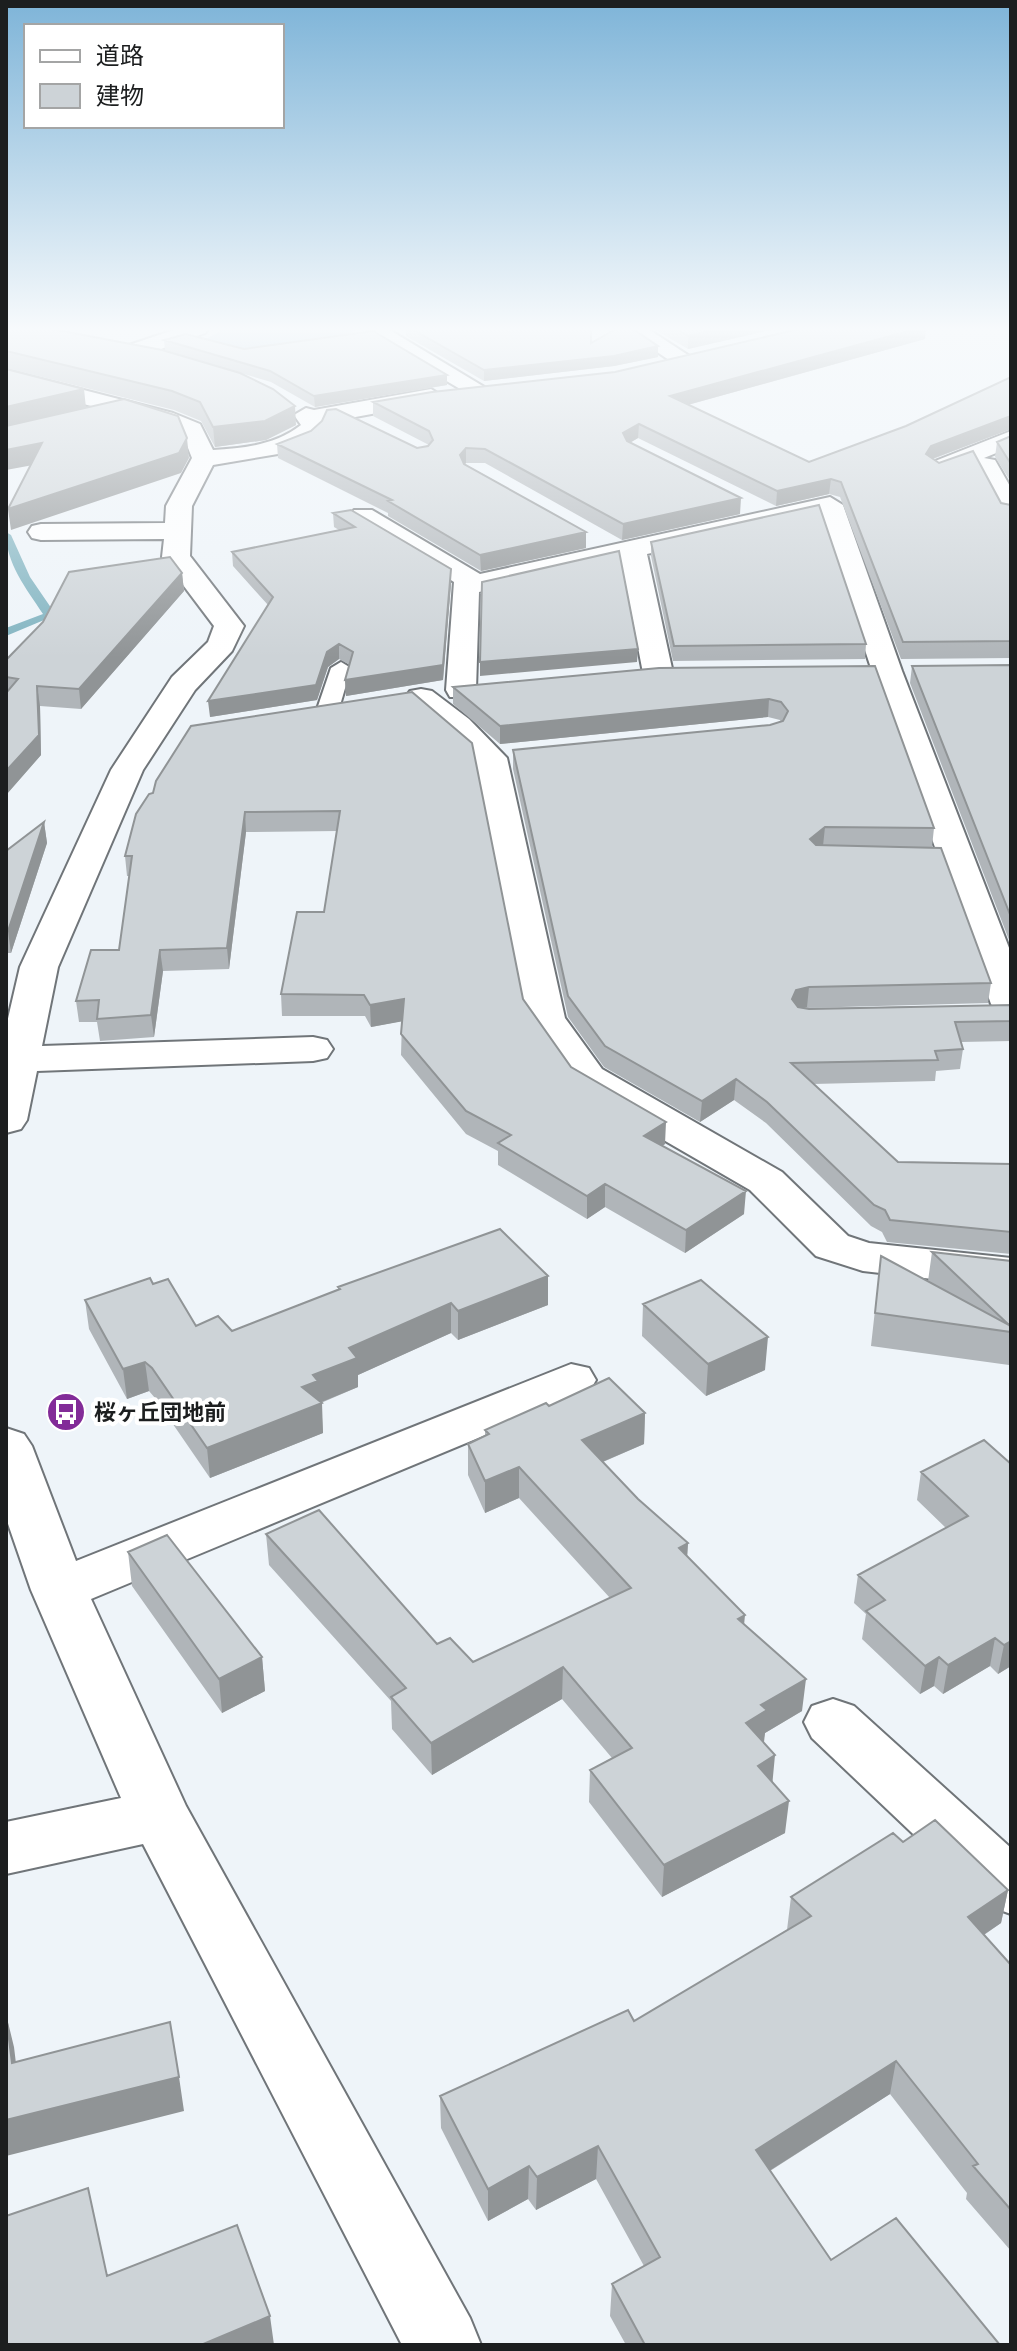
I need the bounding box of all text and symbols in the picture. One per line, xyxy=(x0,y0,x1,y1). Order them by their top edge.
legend xyxy=(24,24,284,128)
text: 道路 xyxy=(96,40,144,71)
text: 建物 xyxy=(96,80,144,111)
bus stop icon: 桜ヶ丘団地前 xyxy=(45,1391,87,1433)
place label: 桜ヶ丘団地前 xyxy=(94,1398,226,1427)

